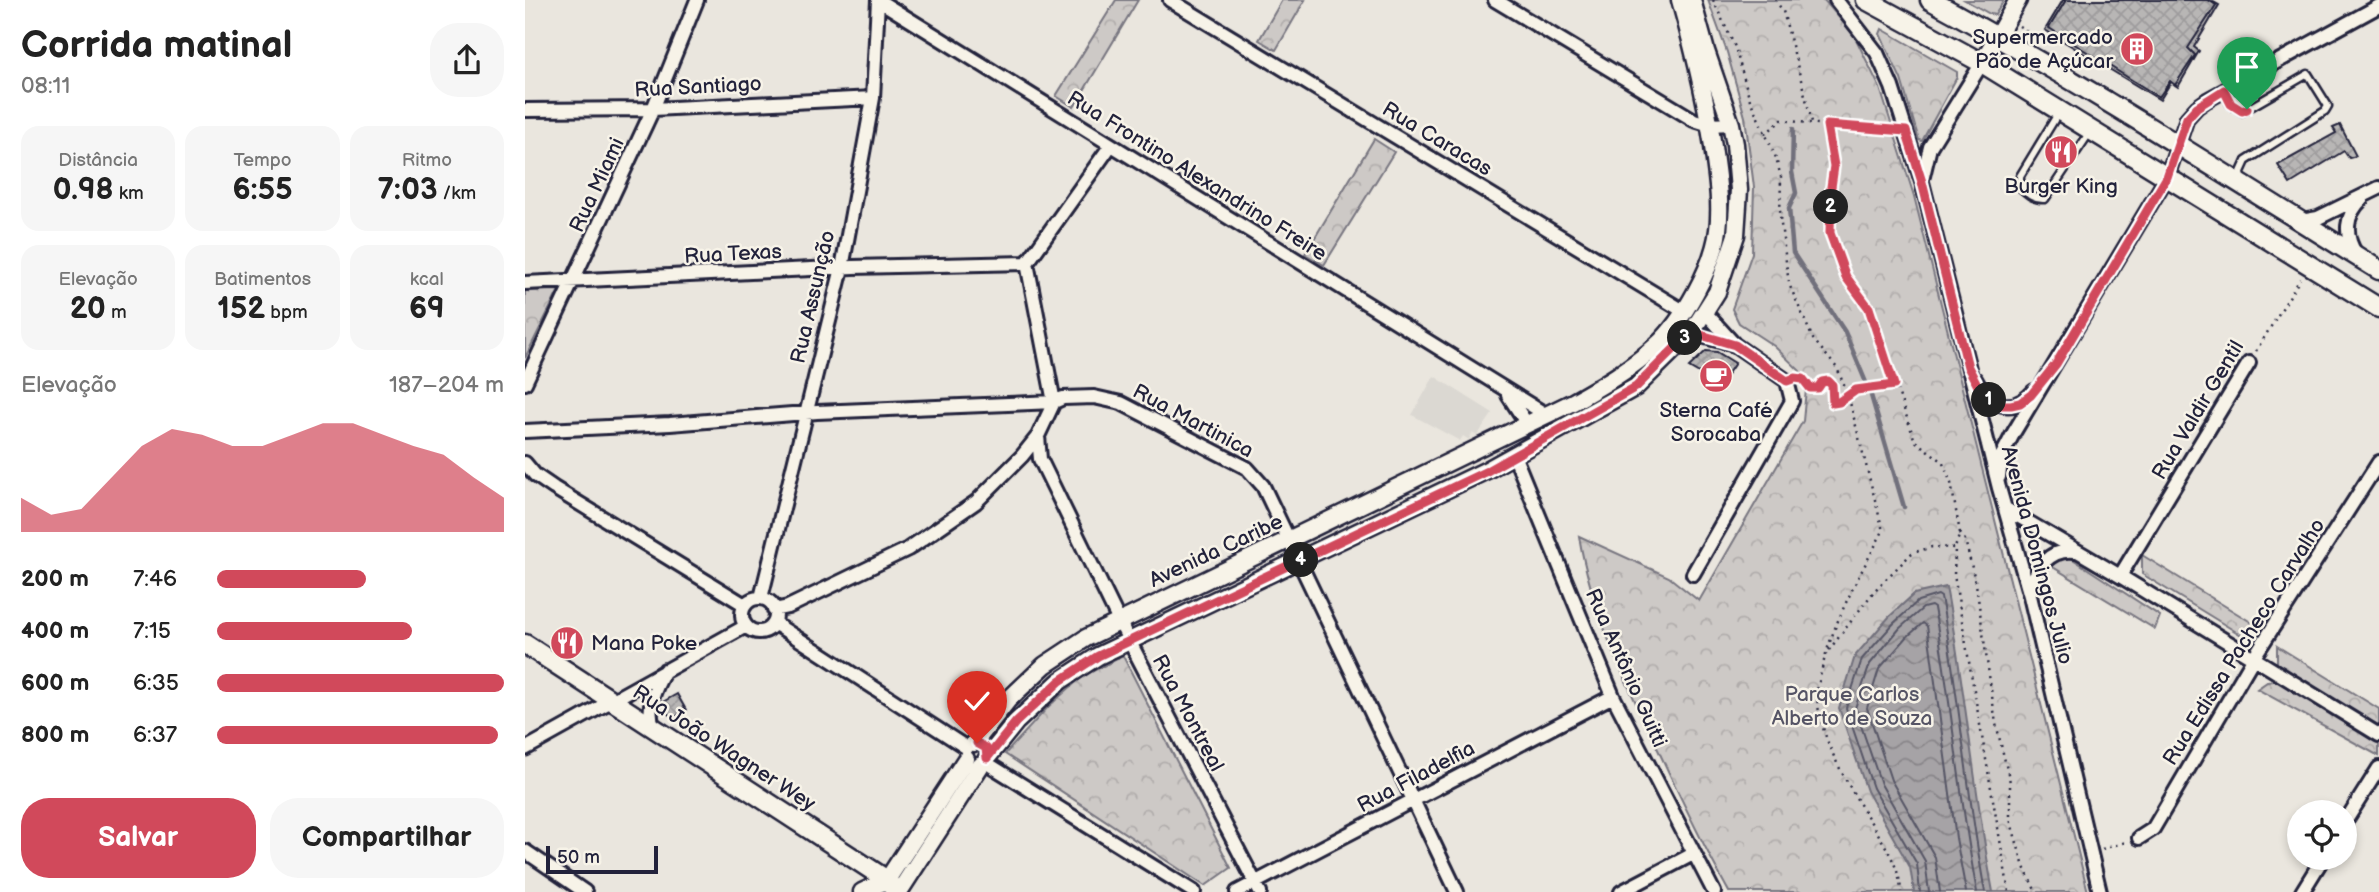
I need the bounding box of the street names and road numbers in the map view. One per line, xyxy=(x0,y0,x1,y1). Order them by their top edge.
street label: Rua Santiago xyxy=(634,71,762,103)
street label: Rua Frontino Alexandrino Freire xyxy=(1063,86,1331,266)
street label: Rua Caracas xyxy=(1378,96,1496,182)
street label: Rua Miami xyxy=(564,134,630,236)
street label: Rua Assunção xyxy=(786,228,840,366)
street label: Rua Texas xyxy=(684,239,782,269)
street label: Rua Valdir Gentil xyxy=(2147,336,2249,484)
street label: Rua Martinica xyxy=(1128,379,1258,463)
street label: Avenida Domingos Julio xyxy=(1996,443,2078,667)
street label: Avenida Caribe xyxy=(1145,509,1287,593)
street label: Rua Edissa Pacheco Carvalho xyxy=(2158,514,2330,770)
street label: Rua Antônio Guitti xyxy=(1580,585,1672,751)
street label: Rua Montreal xyxy=(1147,650,1229,776)
street label: Rua João Wagner Wey xyxy=(628,680,820,817)
street label: Rua Filadelfia xyxy=(1353,736,1479,818)

